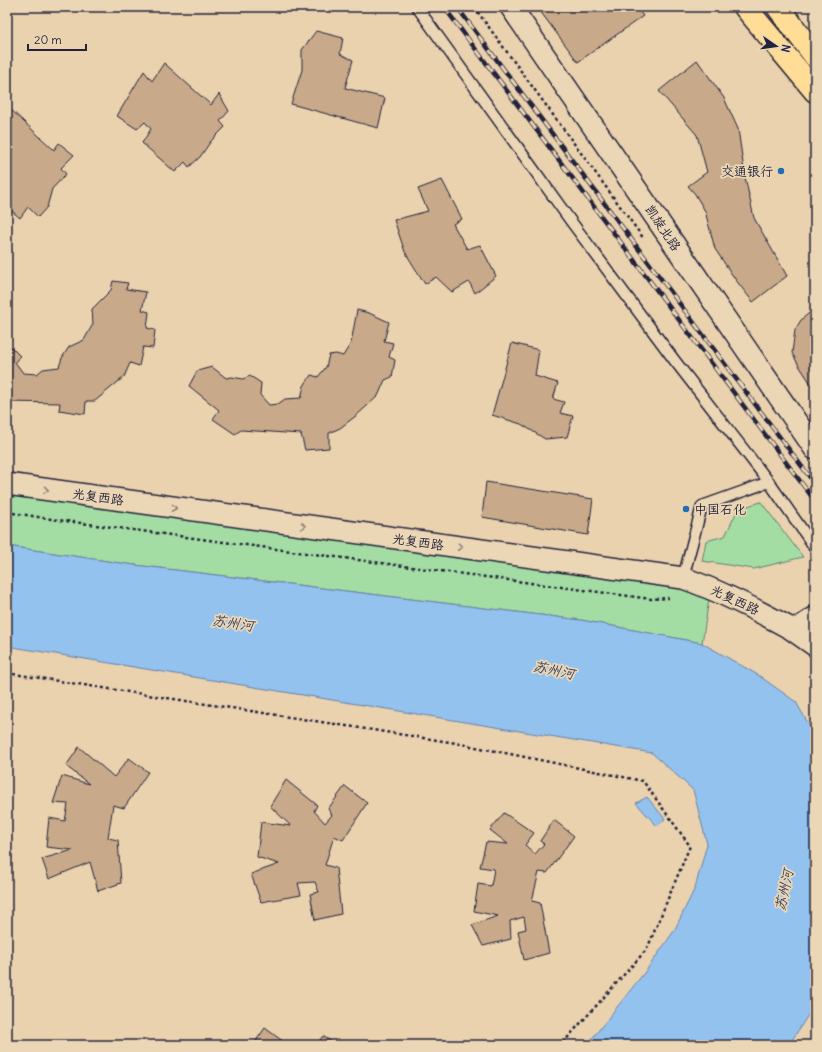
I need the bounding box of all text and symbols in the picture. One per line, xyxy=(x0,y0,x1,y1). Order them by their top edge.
scale bar xyxy=(28,26,86,52)
north arrow xyxy=(756,26,796,66)
text: 20 m xyxy=(34,32,62,47)
text: N xyxy=(778,43,793,54)
place label: 交通银行 xyxy=(721,163,773,180)
marker: 交通银行 xyxy=(776,166,786,176)
street label: 凯旋北路 xyxy=(641,202,685,254)
one-way arrow xyxy=(43,485,49,494)
street label: 光复西路 xyxy=(71,485,125,509)
place label: 中国石化 xyxy=(694,501,746,518)
one-way arrow xyxy=(171,503,177,512)
marker: 中国石化 xyxy=(681,504,691,514)
one-way arrow xyxy=(300,521,306,530)
street label: 光复西路 xyxy=(391,530,445,554)
one-way arrow xyxy=(457,543,463,552)
street label: 光复西路 xyxy=(708,581,762,619)
water label: 苏州河 xyxy=(211,611,257,635)
water label: 苏州河 xyxy=(532,657,578,684)
water label: 苏州河 xyxy=(771,866,798,912)

